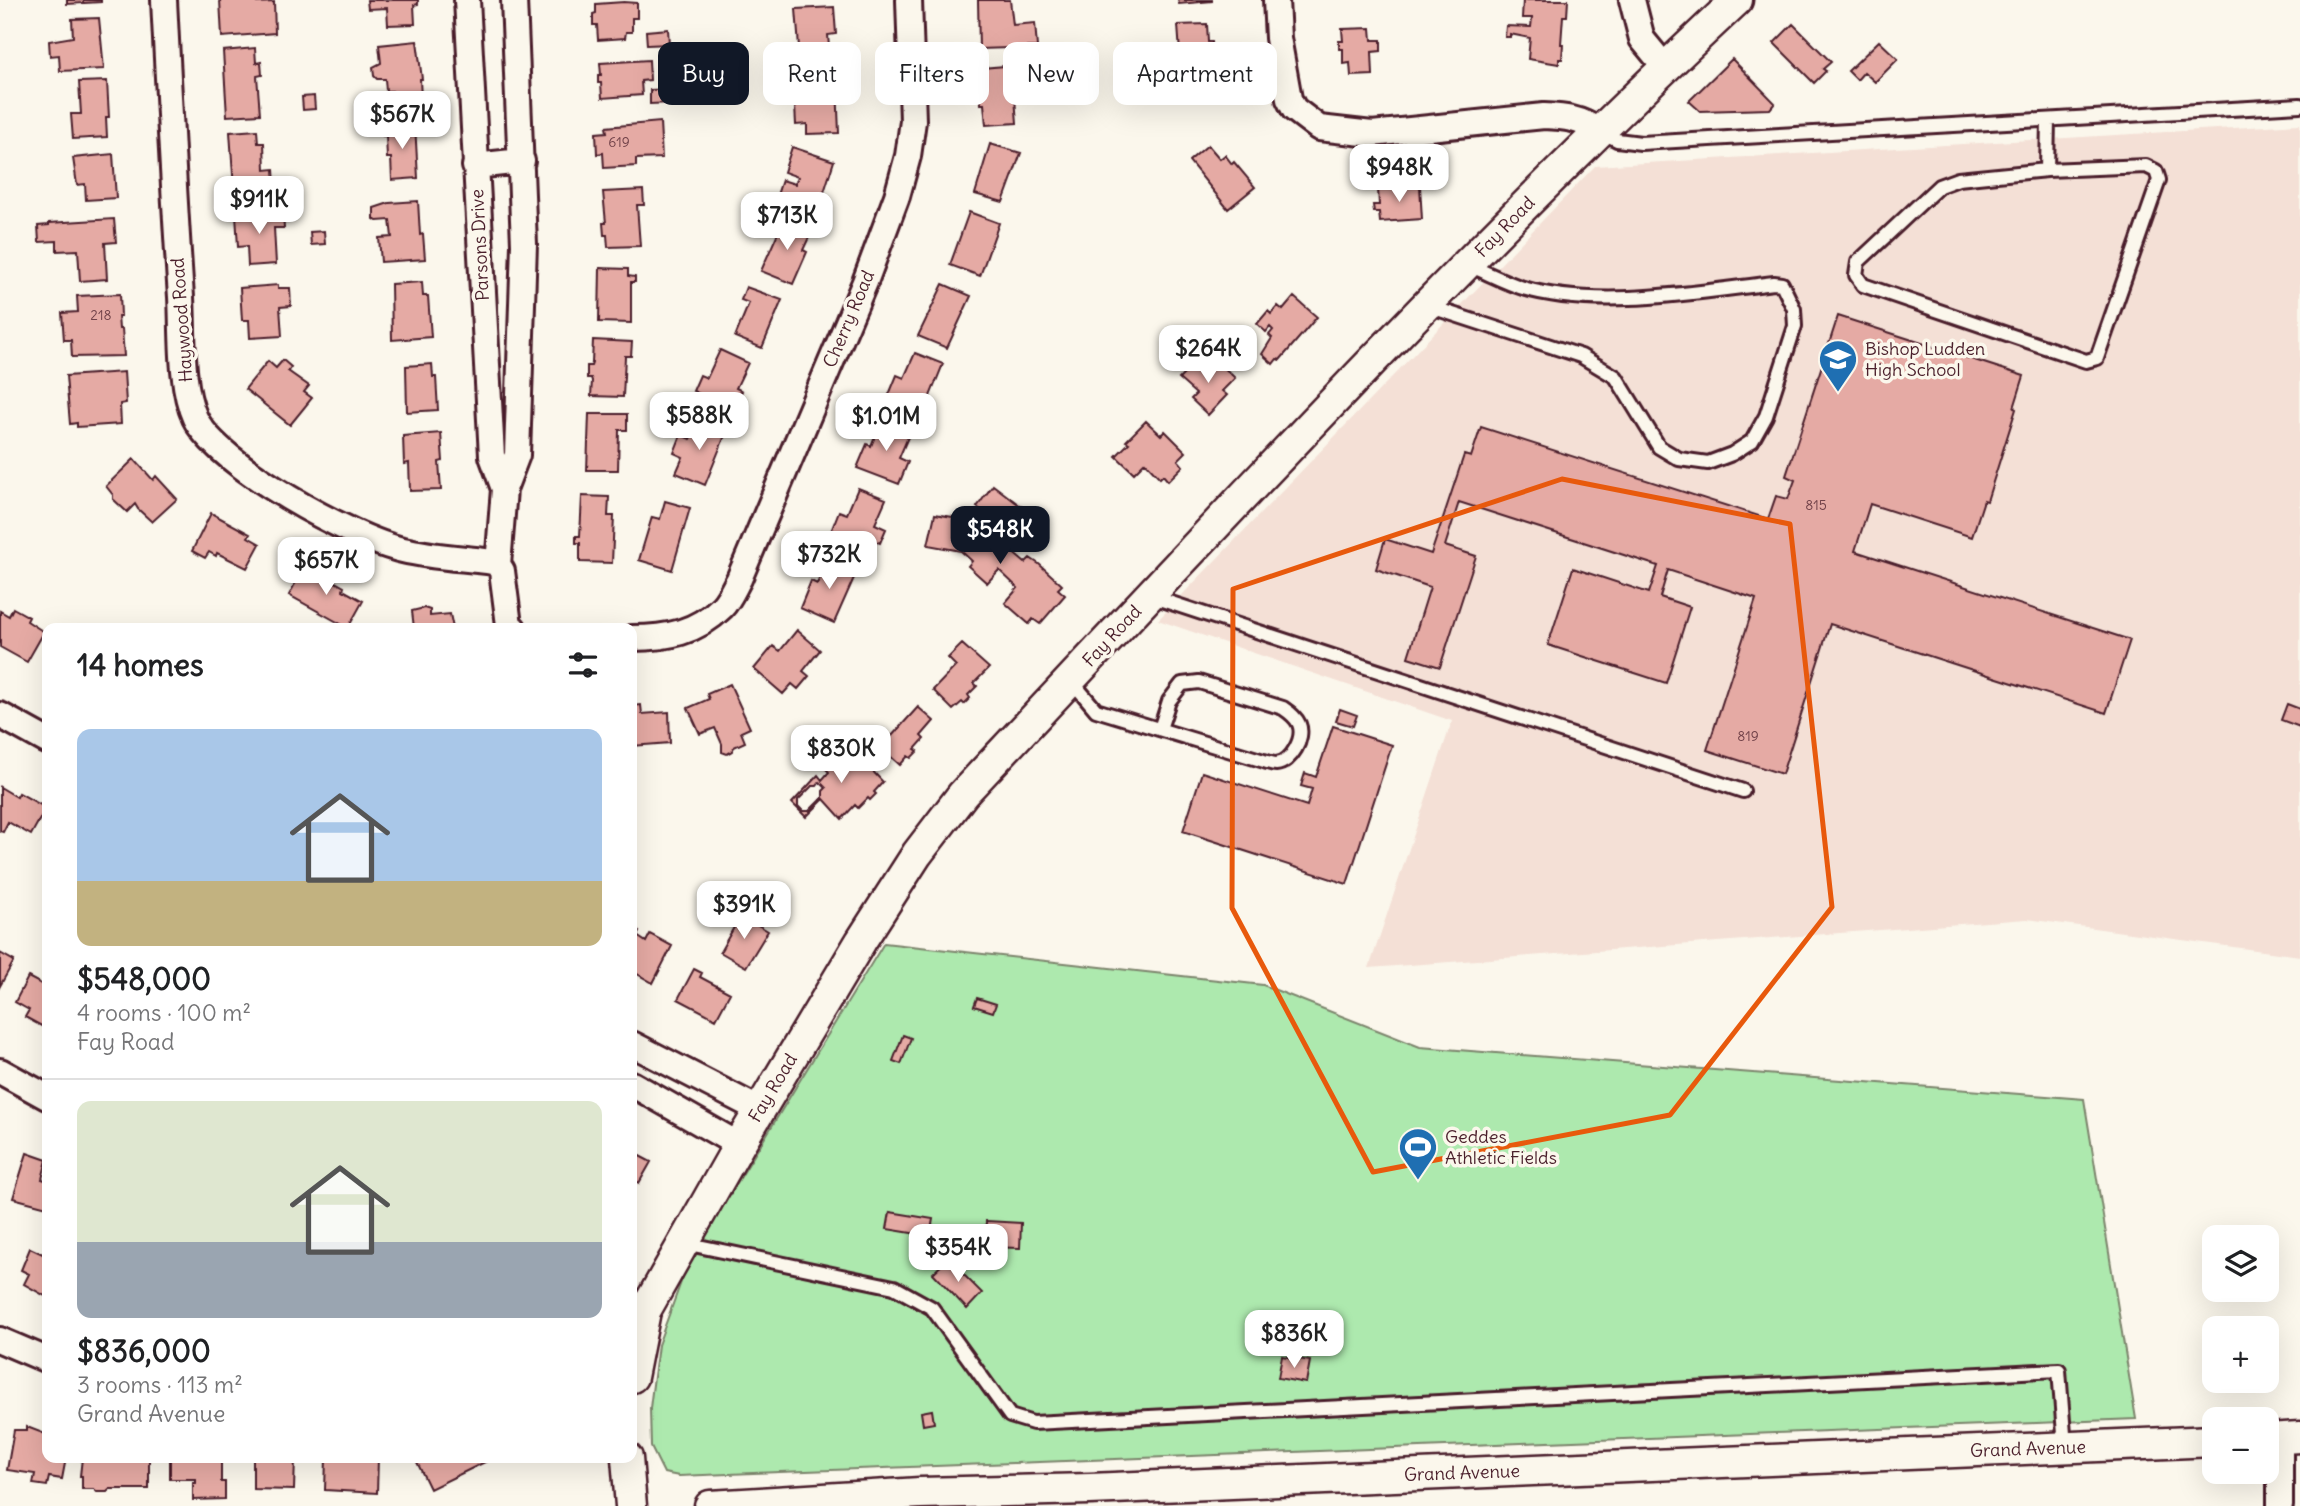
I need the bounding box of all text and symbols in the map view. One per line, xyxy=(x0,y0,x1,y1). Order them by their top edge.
chip: Buy xyxy=(658,42,749,105)
chip: Rent xyxy=(763,42,861,105)
chip: Filters xyxy=(875,42,989,105)
chip: New xyxy=(1003,42,1099,105)
chip: Apartment xyxy=(1113,42,1277,105)
pin: $567K xyxy=(353,92,451,151)
text: $567K xyxy=(370,99,434,128)
house number: 619 xyxy=(608,133,630,151)
pin: $948K xyxy=(1350,144,1448,204)
text: $948K xyxy=(1366,152,1432,181)
pin: $911K xyxy=(210,176,308,236)
text: $911K xyxy=(230,184,288,213)
street label: Parsons Drive xyxy=(465,189,494,301)
street label: Fay Road xyxy=(1470,191,1540,262)
pin: $713K xyxy=(738,192,836,252)
text: $713K xyxy=(757,200,817,229)
street label: Haywood Road xyxy=(166,257,197,383)
street label: Cherry Road xyxy=(818,266,879,371)
house number: 218 xyxy=(90,306,112,324)
pin: $264K xyxy=(1159,326,1257,385)
text: $264K xyxy=(1175,333,1241,362)
place label: Bishop Ludden High School xyxy=(1865,337,1985,381)
school or university icon: Bishop Ludden High School xyxy=(1817,338,1859,393)
pin: $588K xyxy=(650,392,748,452)
pin: $1.01M xyxy=(829,393,943,453)
text: $588K xyxy=(666,400,732,429)
text: $1.01M xyxy=(851,401,921,430)
house number: 815 xyxy=(1805,496,1827,514)
pin: $548K xyxy=(951,506,1049,566)
text: $548K xyxy=(967,514,1033,543)
pin: $732K xyxy=(780,532,878,591)
pin: $657K xyxy=(277,538,375,597)
text: $732K xyxy=(797,539,861,568)
text: $657K xyxy=(294,545,358,574)
street label: Fay Road xyxy=(1077,600,1146,671)
text: 14 homes xyxy=(77,646,204,684)
icon: filters xyxy=(564,646,602,684)
pin: $830K xyxy=(792,726,890,785)
house number: 819 xyxy=(1737,727,1759,745)
text: $830K xyxy=(807,733,875,762)
icon: home xyxy=(277,775,403,901)
pin: $391K xyxy=(695,881,793,941)
text: $391K xyxy=(713,889,775,918)
text: $548,000 xyxy=(77,960,211,998)
text: 4 rooms · 100 m² xyxy=(77,998,251,1027)
text: Fay Road xyxy=(77,1027,174,1056)
street label: Fay Road xyxy=(743,1049,802,1126)
place label: Geddes Athletic Fields xyxy=(1445,1125,1557,1169)
sports icon: Geddes Athletic Fields xyxy=(1397,1126,1439,1181)
icon: home xyxy=(277,1147,403,1273)
pin: $354K xyxy=(909,1224,1007,1284)
map controls xyxy=(2202,1225,2279,1484)
button: layers xyxy=(2202,1225,2279,1302)
text: $354K xyxy=(925,1232,991,1261)
pin: $836K xyxy=(1245,1310,1343,1370)
button: + xyxy=(2202,1316,2279,1393)
text: $836K xyxy=(1261,1318,1327,1347)
text: $836,000 xyxy=(77,1332,211,1370)
text: 3 rooms · 113 m² xyxy=(77,1370,243,1399)
text: Grand Avenue xyxy=(77,1399,225,1428)
button: − xyxy=(2202,1407,2279,1484)
street label: Grand Avenue xyxy=(1970,1435,2086,1462)
street label: Grand Avenue xyxy=(1404,1459,1520,1486)

